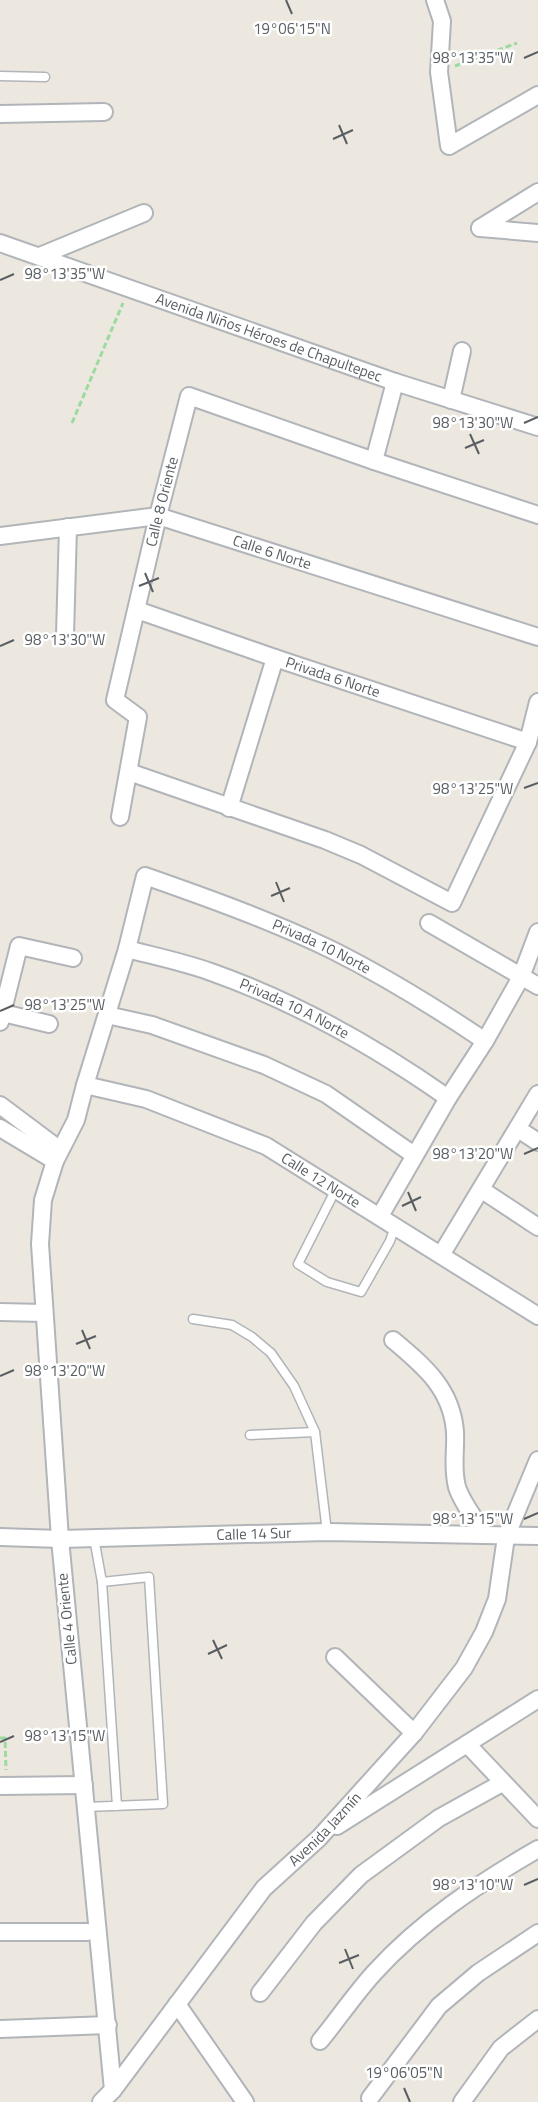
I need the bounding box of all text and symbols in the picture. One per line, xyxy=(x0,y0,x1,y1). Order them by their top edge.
text: 19°06'15"N xyxy=(253,17,331,40)
text: 98°13'35"W xyxy=(433,46,513,69)
text: 98°13'35"W xyxy=(25,262,105,285)
street label: Avenida Niños Héroes de Chapultepec xyxy=(153,287,385,388)
text: 98°13'30"W xyxy=(433,411,513,434)
street label: Calle 8 Oriente xyxy=(139,454,184,549)
street label: Calle 6 Norte xyxy=(230,529,314,575)
text: 98°13'30"W xyxy=(25,628,105,651)
street label: Privada 6 Norte xyxy=(283,650,383,703)
text: 98°13'25"W xyxy=(433,777,513,800)
street label: Privada 10 Norte xyxy=(269,913,375,979)
street label: Privada 10 A Norte xyxy=(236,972,354,1044)
text: 98°13'25"W xyxy=(25,993,105,1016)
text: 98°13'20"W xyxy=(433,1142,513,1165)
street label: Calle 12 Norte xyxy=(277,1146,365,1213)
text: 98°13'20"W xyxy=(25,1359,105,1382)
text: 98°13'15"W xyxy=(433,1507,513,1530)
street label: Calle 14 Sur xyxy=(216,1521,292,1546)
street label: Calle 4 Oriente xyxy=(50,1572,83,1666)
text: 98°13'15"W xyxy=(25,1724,105,1747)
street label: Avenida Jazmín xyxy=(283,1787,366,1871)
text: 98°13'10"W xyxy=(433,1873,513,1896)
text: 19°06'05"N xyxy=(365,2061,443,2084)

